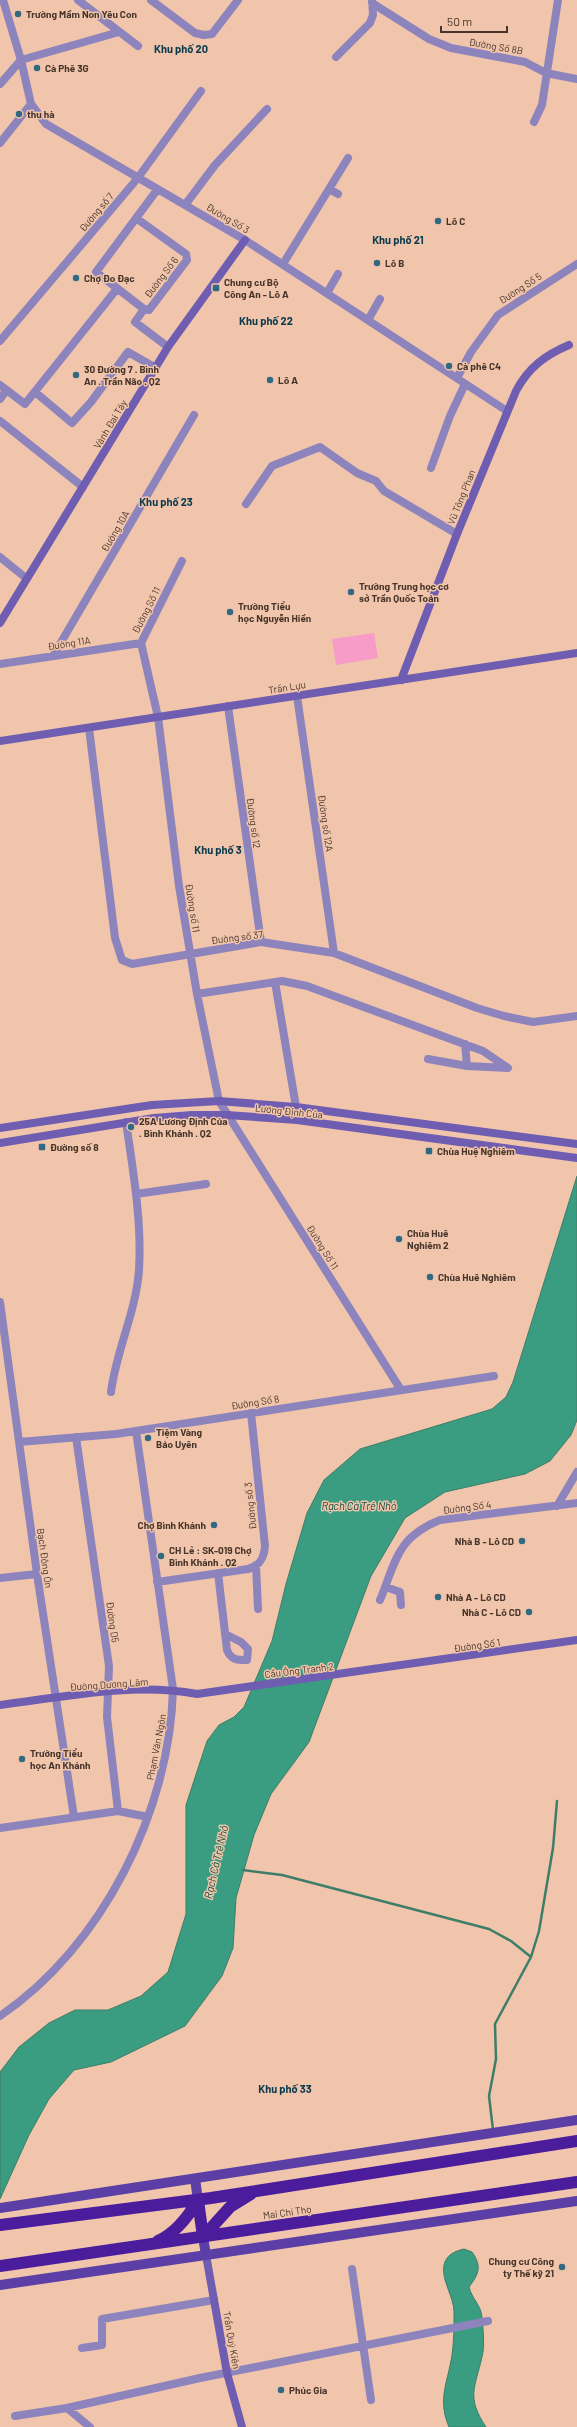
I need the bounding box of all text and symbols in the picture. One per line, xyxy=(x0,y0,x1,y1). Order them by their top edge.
place label: Trường Mầm Non Yêu Con xyxy=(26,8,137,20)
scale bar xyxy=(441,8,507,34)
marker: Trường Mầm Non Yêu Con xyxy=(13,9,23,19)
text: 50 m xyxy=(447,14,472,28)
street label: Đường Số 8B xyxy=(468,35,524,57)
district label: Khu phố 20 xyxy=(154,42,208,55)
place label: Cà Phê 3G xyxy=(45,62,89,74)
marker: Cà Phê 3G xyxy=(32,63,42,73)
place label: thu hà xyxy=(27,108,54,120)
marker: thu hà xyxy=(14,109,24,119)
street label: Đường số 7 xyxy=(76,190,116,234)
street label: Đường Số 3 xyxy=(204,200,252,236)
place label: Lô C xyxy=(446,215,465,227)
marker: Lô C xyxy=(433,216,443,226)
district label: Khu phố 21 xyxy=(372,233,424,246)
street label: Đường Số 6 xyxy=(142,254,180,300)
place label: Lô B xyxy=(385,257,404,269)
marker: Lô B xyxy=(372,258,382,268)
street label: Đường Số 5 xyxy=(496,270,544,306)
place label: Chợ Đo Đạc xyxy=(84,272,135,284)
marker: Chợ Đo Đạc xyxy=(71,273,81,283)
place label: Chung cư Bộ Công An - Lô A xyxy=(224,276,289,300)
marker: Chung cư Bộ Công An - Lô A xyxy=(211,283,221,293)
district label: Khu phố 22 xyxy=(239,314,293,327)
place label: Cà phê C4 xyxy=(457,360,501,372)
marker: Cà phê C4 xyxy=(444,361,454,371)
place label: 30 Đường 7 . Bình An . Trần Não . Q2 xyxy=(84,363,161,387)
marker: 30 Đường 7 . Bình An . Trần Não . Q2 xyxy=(71,370,81,380)
place label: Lô A xyxy=(278,374,298,386)
marker: Lô A xyxy=(265,375,275,385)
street label: Vành Đai Tây xyxy=(91,397,129,451)
street label: Vũ Tông Phan xyxy=(445,468,477,526)
district label: Khu phố 23 xyxy=(139,495,193,508)
street label: Đường 10A xyxy=(98,508,132,554)
place label: Trường Trung học cơ sở Trần Quốc Toản xyxy=(359,580,449,604)
street label: Đường Số 11 xyxy=(129,585,163,635)
marker: Trường Trung học cơ sở Trần Quốc Toản xyxy=(346,587,356,597)
place label: Trường Tiểu học Nguyễn Hiền xyxy=(238,600,311,624)
marker: Trường Tiểu học Nguyễn Hiền xyxy=(225,607,235,617)
street label: Đường 11A xyxy=(47,634,91,652)
street label: Trần Lựu xyxy=(267,678,307,696)
street label: Đường số 12A xyxy=(316,794,336,852)
street label: Đường số 12 xyxy=(244,797,264,849)
district label: Khu phố 3 xyxy=(194,843,242,856)
street label: Đường số 11 xyxy=(183,883,203,933)
street label: Đường số 37 xyxy=(210,928,264,946)
street label: Lương Định Của xyxy=(255,1101,323,1121)
place label: 25A Lương Định Của . Bình Khánh . Q2 xyxy=(139,1115,227,1139)
marker: 25A Lương Định Của . Bình Khánh . Q2 xyxy=(126,1122,136,1132)
place label: Đường số 8 xyxy=(50,1141,99,1153)
marker: Đường số 8 xyxy=(37,1142,47,1152)
place label: Chùa Huệ Nghiêm xyxy=(437,1145,515,1158)
marker: Chùa Huệ Nghiêm xyxy=(424,1146,434,1156)
street label: Đường Số 11 xyxy=(305,1222,341,1272)
place label: Chùa Huê Nghiêm 2 xyxy=(407,1227,449,1251)
marker: Chùa Huê Nghiêm 2 xyxy=(394,1234,404,1244)
place label: Chùa Huê Nghiêm xyxy=(438,1271,516,1283)
marker: Chùa Huê Nghiêm xyxy=(425,1272,435,1282)
street label: Đường Số 8 xyxy=(230,1392,280,1412)
place label: Tiệm Vàng Bảo Uyên xyxy=(156,1426,202,1450)
marker: Tiệm Vàng Bảo Uyên xyxy=(143,1433,153,1443)
street label: Đường số 3 xyxy=(242,1482,258,1530)
street label: Đường Số 4 xyxy=(442,1498,492,1516)
water label: Rạch Cá Trê Nhỏ xyxy=(321,1499,397,1512)
place label: Chợ Bình Khánh xyxy=(138,1519,206,1531)
marker: Chợ Bình Khánh xyxy=(209,1520,219,1530)
street label: Bạch Đông Ôn xyxy=(35,1527,55,1589)
place label: Nhà B - Lô CD xyxy=(455,1535,514,1547)
marker: Nhà B - Lô CD xyxy=(517,1536,527,1546)
place label: CH Lẻ : SK-019 Chợ Bình Khánh . Q2 xyxy=(169,1544,252,1568)
marker: CH Lẻ : SK-019 Chợ Bình Khánh . Q2 xyxy=(156,1551,166,1561)
place label: Nhà A - Lô CD xyxy=(446,1591,506,1603)
marker: Nhà A - Lô CD xyxy=(433,1592,443,1602)
street label: Đường D5 xyxy=(104,1601,122,1643)
place label: Nhà C - Lô CD xyxy=(462,1606,521,1618)
marker: Nhà C - Lô CD xyxy=(524,1607,534,1617)
street label: Đường Số 1 xyxy=(453,1636,501,1654)
street label: Cầu Ông Tranh 2 xyxy=(264,1660,334,1680)
street label: Đường Dương Lâm xyxy=(69,1675,149,1693)
street label: Phạm Văn Ngôn xyxy=(144,1713,168,1781)
place label: Trường Tiểu học An Khánh xyxy=(30,1747,90,1771)
marker: Trường Tiểu học An Khánh xyxy=(17,1754,27,1764)
water label: Rạch Cá Trê Nhỏ xyxy=(201,1824,230,1900)
district label: Khu phố 33 xyxy=(258,2082,312,2095)
street label: Mai Chí Thọ xyxy=(262,2203,312,2221)
place label: Chung cư Công ty Thế kỹ 21 xyxy=(489,2255,554,2279)
marker: Chung cư Công ty Thế kỹ 21 xyxy=(557,2262,567,2272)
street label: Trần Quý Kiên xyxy=(221,2310,243,2370)
place label: Phúc Gia xyxy=(289,2384,327,2396)
marker: Phúc Gia xyxy=(276,2385,286,2395)

